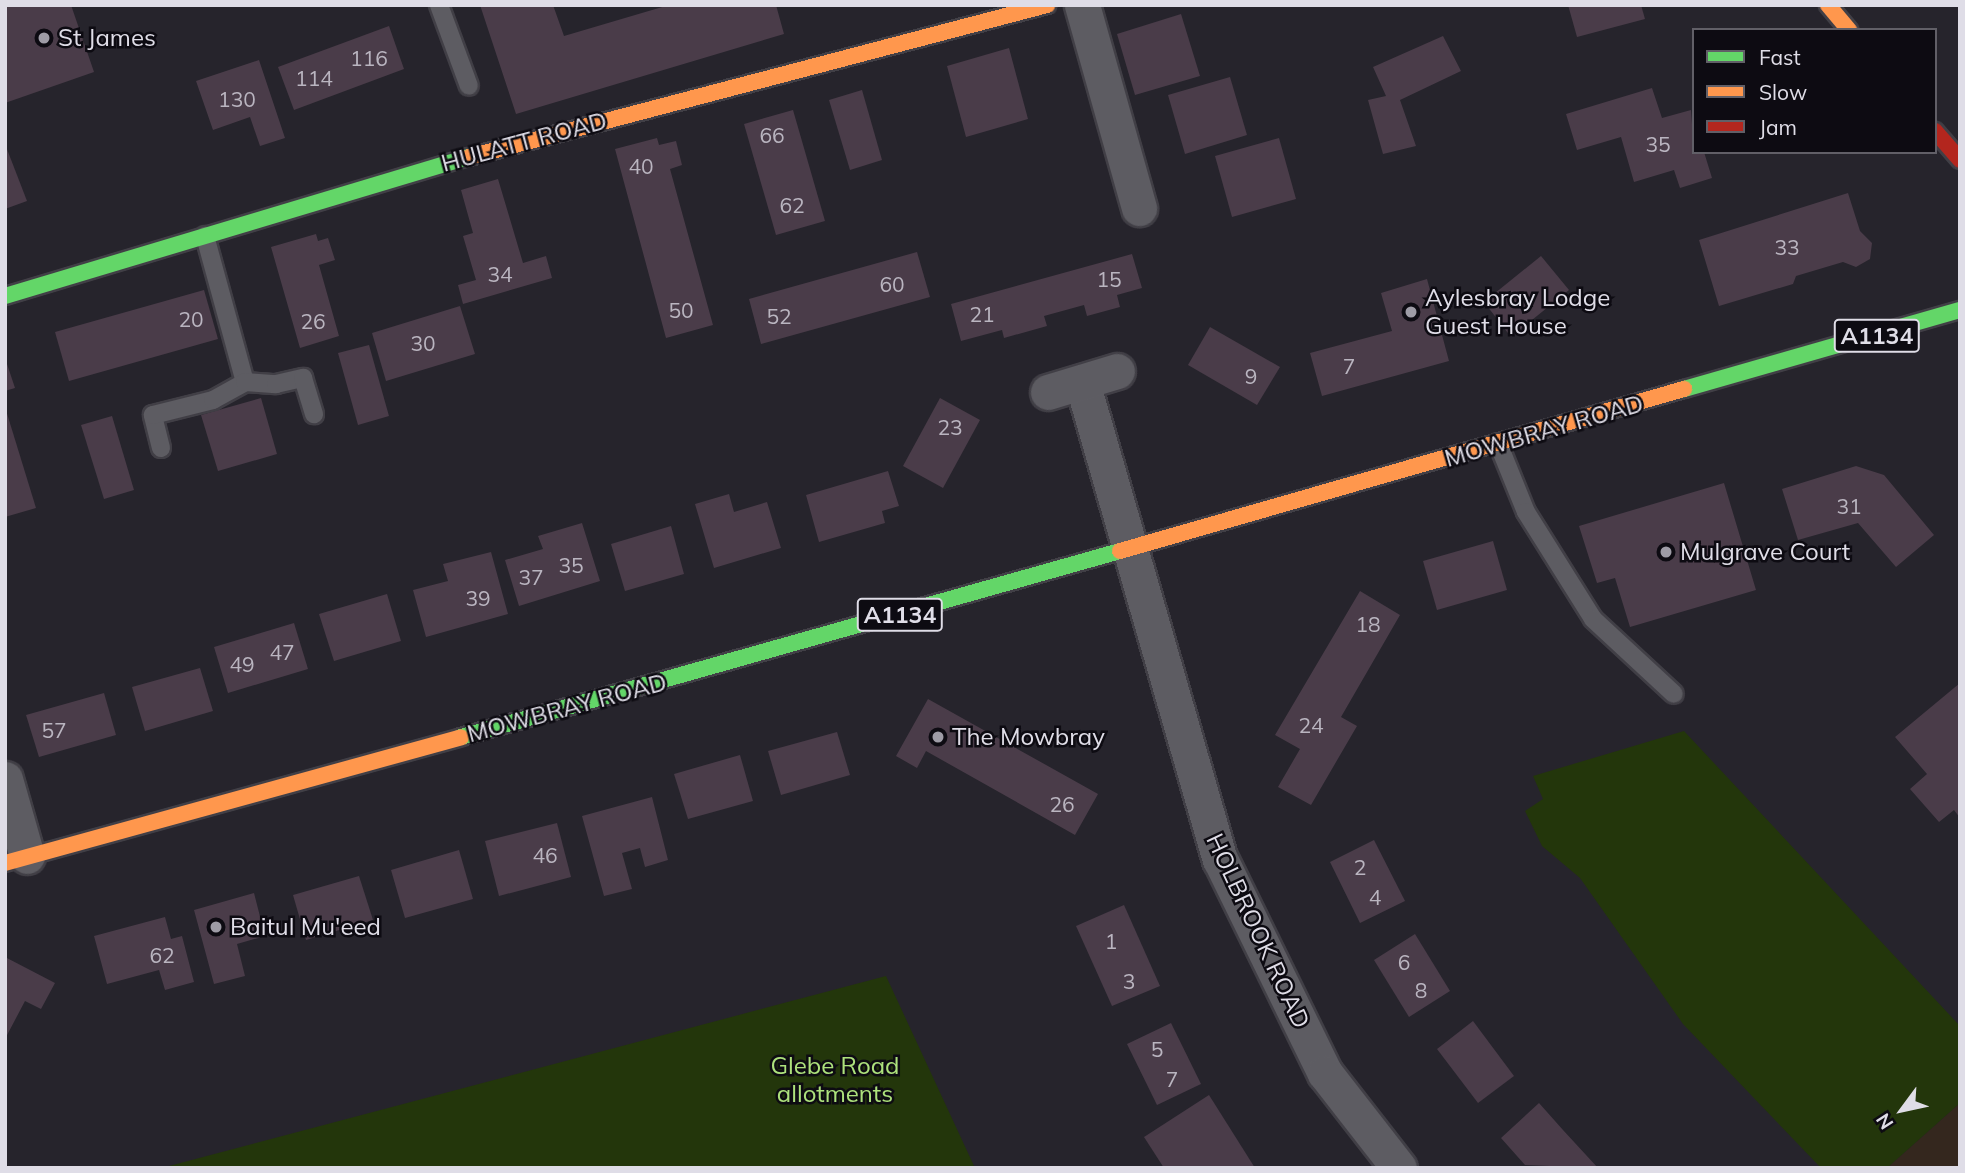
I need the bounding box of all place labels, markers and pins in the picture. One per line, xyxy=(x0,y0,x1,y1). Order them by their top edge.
place label: St James xyxy=(58,24,156,52)
marker: St James xyxy=(36,30,52,46)
place label: Aylesbray Lodge Guest House xyxy=(1425,284,1610,340)
marker: Aylesbray Lodge Guest House xyxy=(1403,304,1419,320)
place label: Mulgrave Court xyxy=(1680,538,1850,566)
marker: Mulgrave Court xyxy=(1658,544,1674,560)
place label: The Mowbray xyxy=(952,723,1105,751)
marker: The Mowbray xyxy=(930,729,946,745)
place label: Baitul Mu'eed xyxy=(230,913,381,941)
marker: Baitul Mu'eed xyxy=(208,919,224,935)

